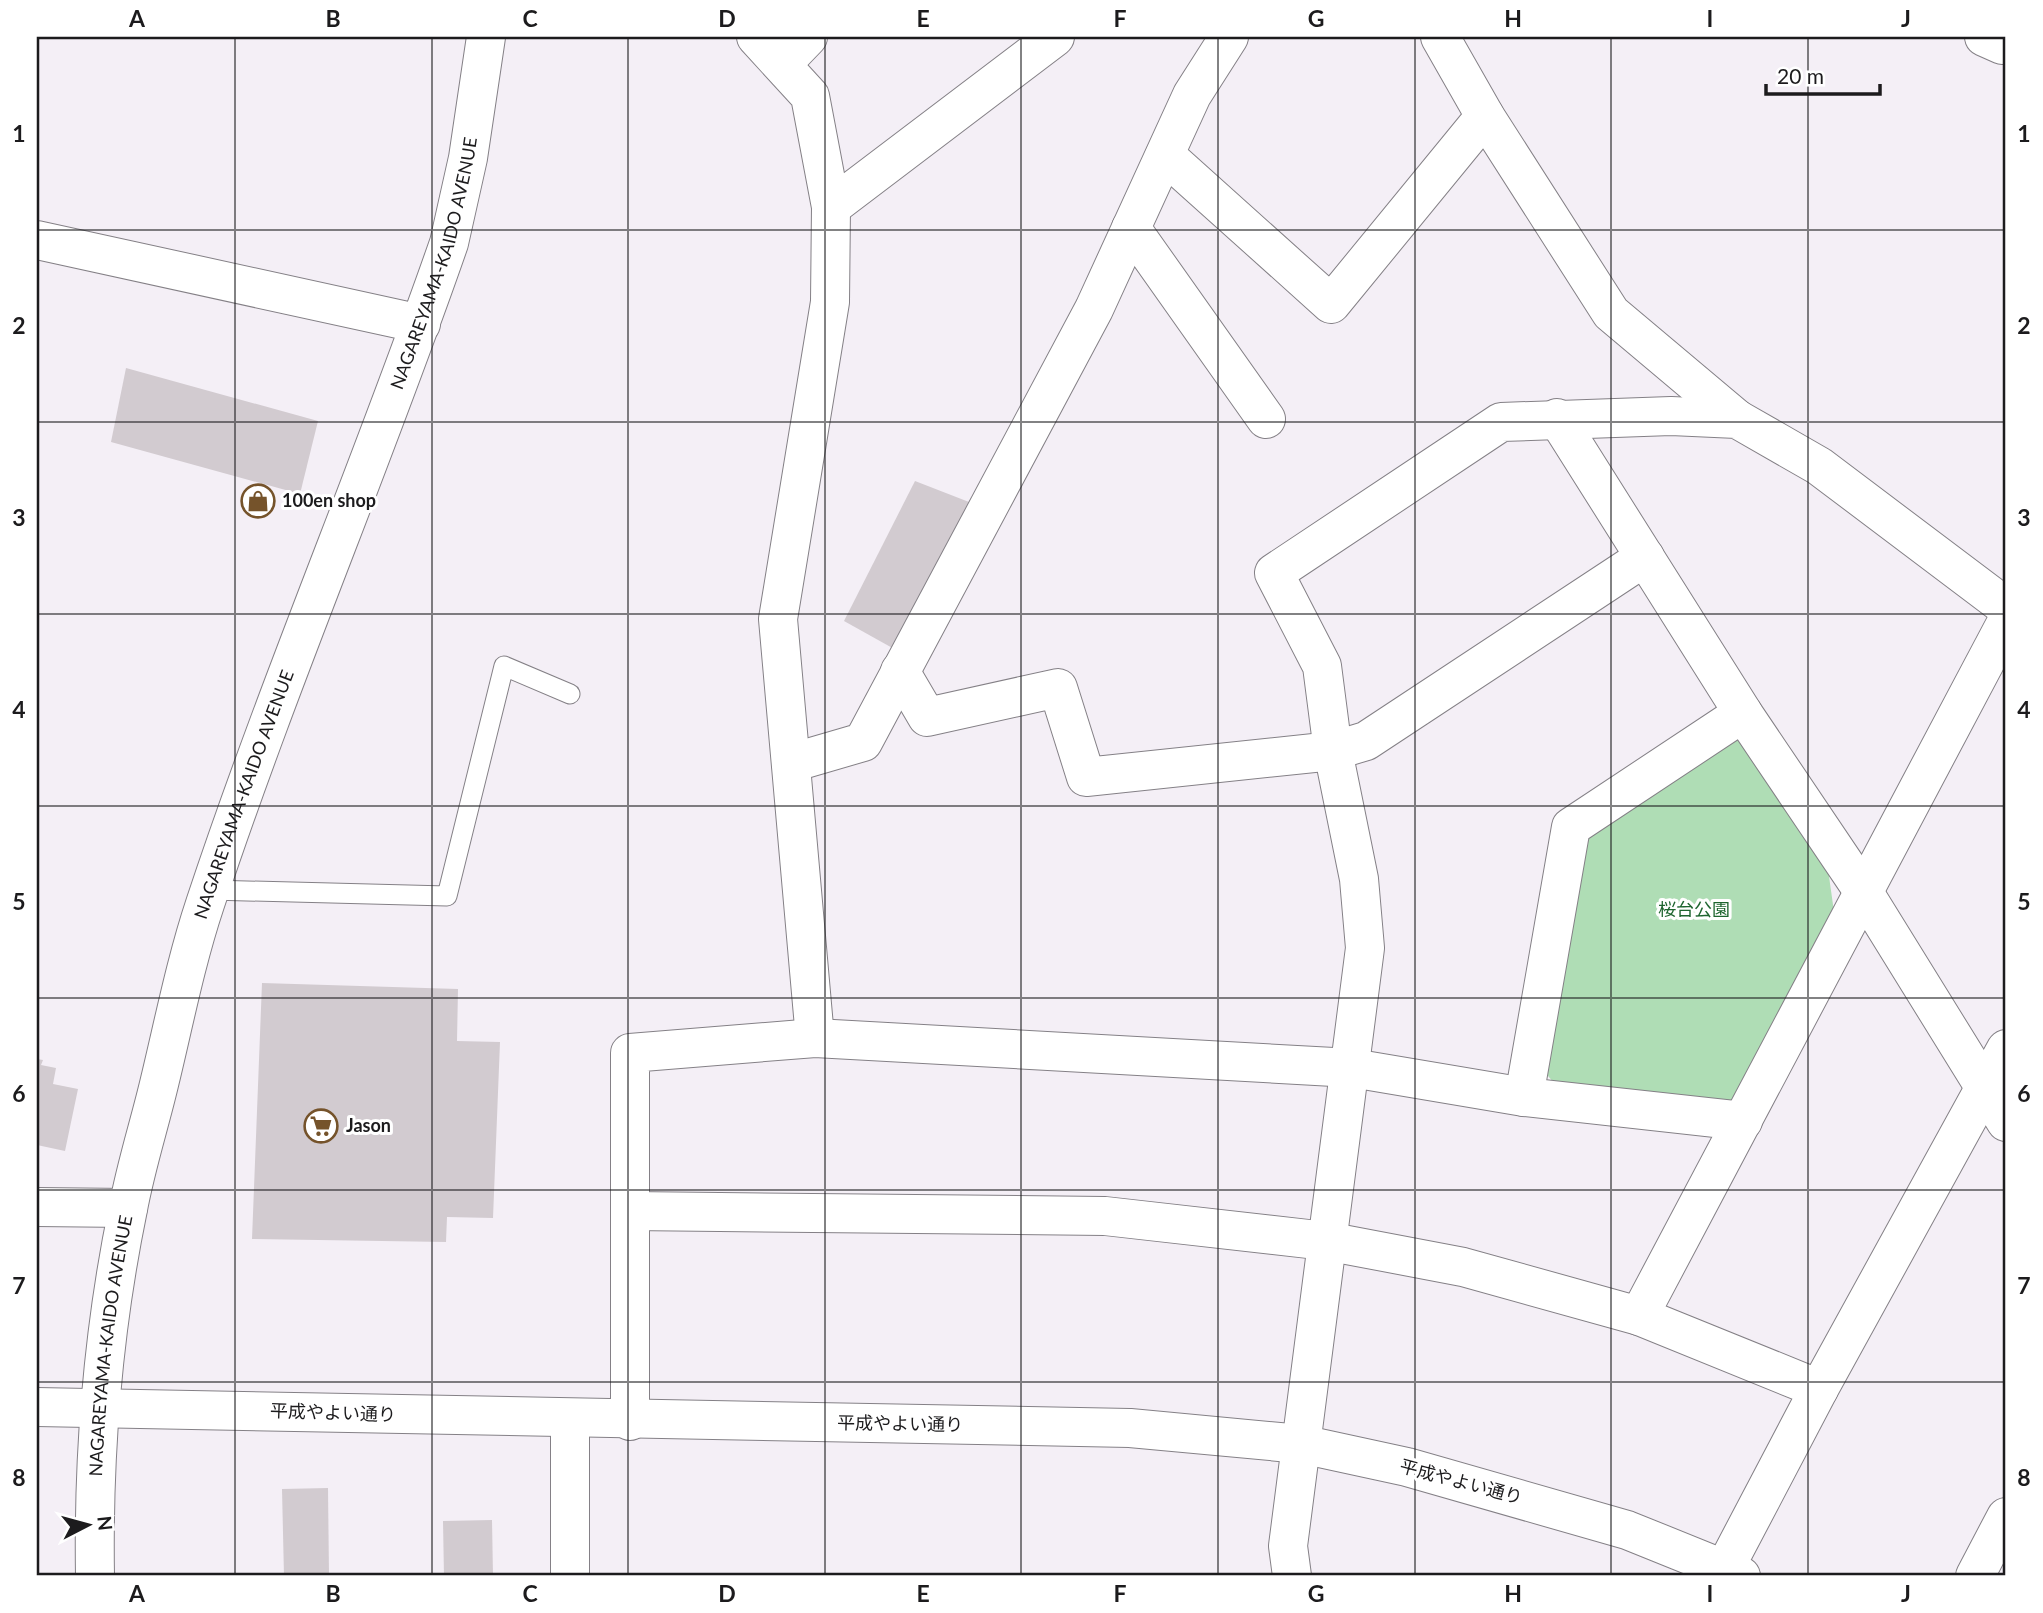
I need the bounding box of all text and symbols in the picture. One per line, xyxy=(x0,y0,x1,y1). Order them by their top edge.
text: A xyxy=(128,4,146,32)
text: B xyxy=(325,4,341,32)
text: C xyxy=(522,4,538,32)
text: D xyxy=(718,4,736,32)
text: E xyxy=(916,4,930,32)
text: F xyxy=(1113,4,1127,32)
text: G xyxy=(1308,4,1324,32)
text: H xyxy=(1504,4,1522,32)
text: I xyxy=(1707,4,1713,32)
text: J xyxy=(1901,4,1911,32)
scale bar xyxy=(1766,52,1880,96)
text: 20 m xyxy=(1777,63,1824,88)
text: 1 xyxy=(12,119,26,147)
text: 1 xyxy=(2017,119,2031,147)
street label: NAGAREYAMA-KAIDO AVENUE xyxy=(385,136,481,392)
text: 2 xyxy=(12,311,26,339)
text: 2 xyxy=(2017,311,2031,339)
shop icon: 100en shop xyxy=(239,482,277,520)
place label: 100en shop xyxy=(282,489,376,511)
text: 3 xyxy=(12,503,26,531)
text: 3 xyxy=(2017,503,2031,531)
street label: NAGAREYAMA-KAIDO AVENUE xyxy=(189,667,298,922)
text: 4 xyxy=(12,695,26,723)
text: 4 xyxy=(2017,695,2031,723)
text: 5 xyxy=(12,887,26,915)
text: 5 xyxy=(2017,887,2031,915)
park label: 桜台公園 xyxy=(1658,898,1730,920)
text: 6 xyxy=(12,1079,26,1107)
text: 6 xyxy=(2017,1079,2031,1107)
supermarket icon: Jason xyxy=(302,1107,340,1145)
place label: Jason xyxy=(346,1114,391,1136)
street label: NAGAREYAMA-KAIDO AVENUE xyxy=(84,1213,136,1477)
text: 7 xyxy=(12,1271,26,1299)
text: 7 xyxy=(2017,1271,2031,1299)
street label: 平成やよい通り xyxy=(270,1399,396,1425)
street label: 平成やよい通り xyxy=(837,1411,963,1435)
street label: 平成やよい通り xyxy=(1398,1454,1525,1508)
text: 8 xyxy=(12,1463,26,1491)
text: 8 xyxy=(2017,1463,2031,1491)
north arrow xyxy=(52,1490,122,1560)
text: N xyxy=(93,1515,118,1532)
text: A xyxy=(128,1579,146,1607)
text: B xyxy=(325,1579,341,1607)
text: C xyxy=(522,1579,538,1607)
text: D xyxy=(718,1579,736,1607)
text: E xyxy=(916,1579,930,1607)
text: F xyxy=(1113,1579,1127,1607)
text: G xyxy=(1308,1579,1324,1607)
text: H xyxy=(1504,1579,1522,1607)
text: I xyxy=(1707,1579,1713,1607)
text: J xyxy=(1901,1579,1911,1607)

